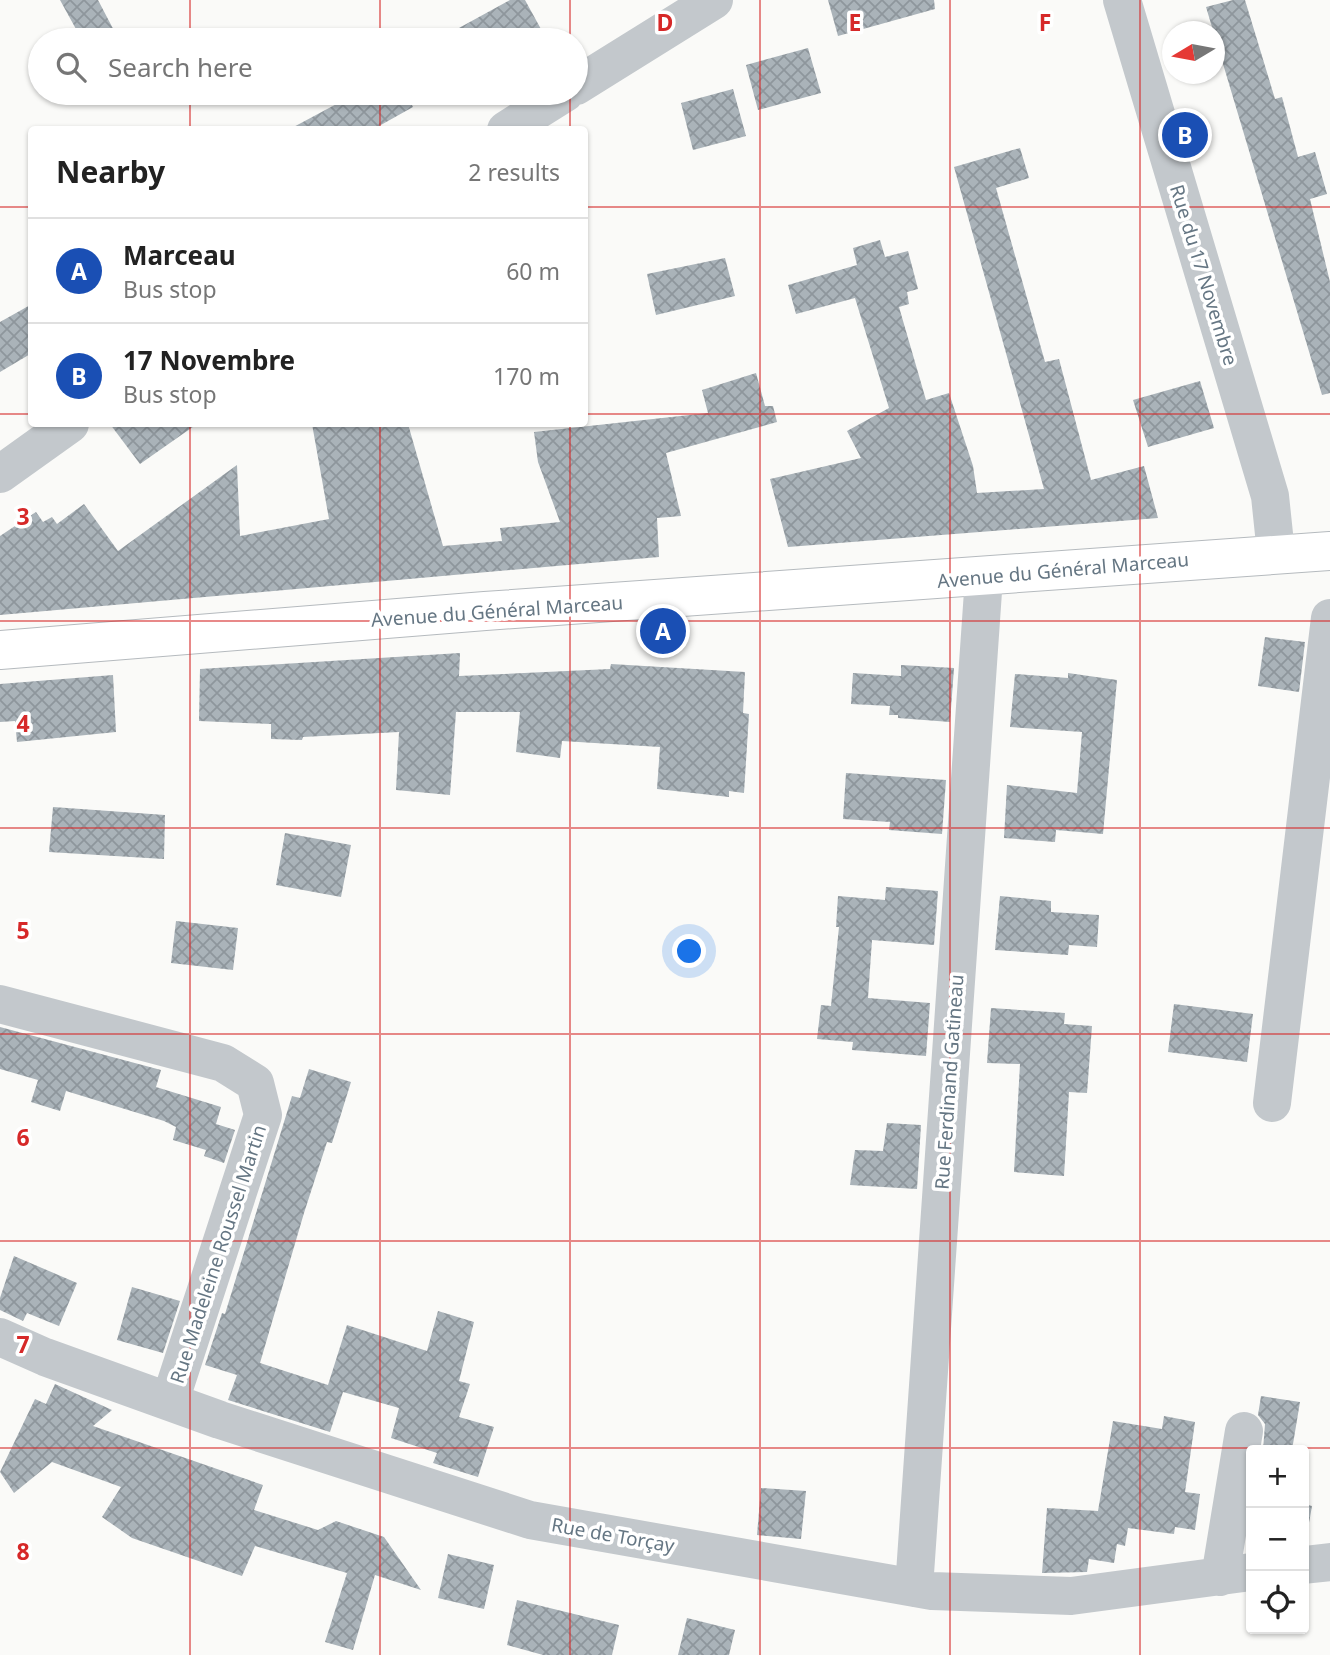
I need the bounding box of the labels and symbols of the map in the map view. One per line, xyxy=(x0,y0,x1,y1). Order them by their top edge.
text: D xyxy=(657,6,673,38)
text: E xyxy=(849,6,861,38)
text: F xyxy=(1039,6,1051,38)
north arrow xyxy=(1162,21,1225,84)
pin: B xyxy=(1162,109,1208,161)
street label: Rue du 17 Novembre xyxy=(1164,181,1244,369)
text: 3 xyxy=(16,500,30,532)
street label: Avenue du Général Marceau xyxy=(936,546,1190,594)
street label: Avenue du Général Marceau xyxy=(370,589,624,633)
pin: A xyxy=(640,605,686,657)
text: 4 xyxy=(16,707,30,739)
text: 5 xyxy=(16,914,30,946)
your location xyxy=(672,934,706,968)
street label: Rue Ferdinand Gatineau xyxy=(929,973,969,1191)
text: 6 xyxy=(16,1121,30,1153)
street label: Rue Madeleine Roussel Martin xyxy=(164,1121,272,1387)
text: 7 xyxy=(16,1328,30,1360)
street label: Rue de Torçay xyxy=(550,1511,677,1559)
text: 8 xyxy=(16,1535,30,1567)

